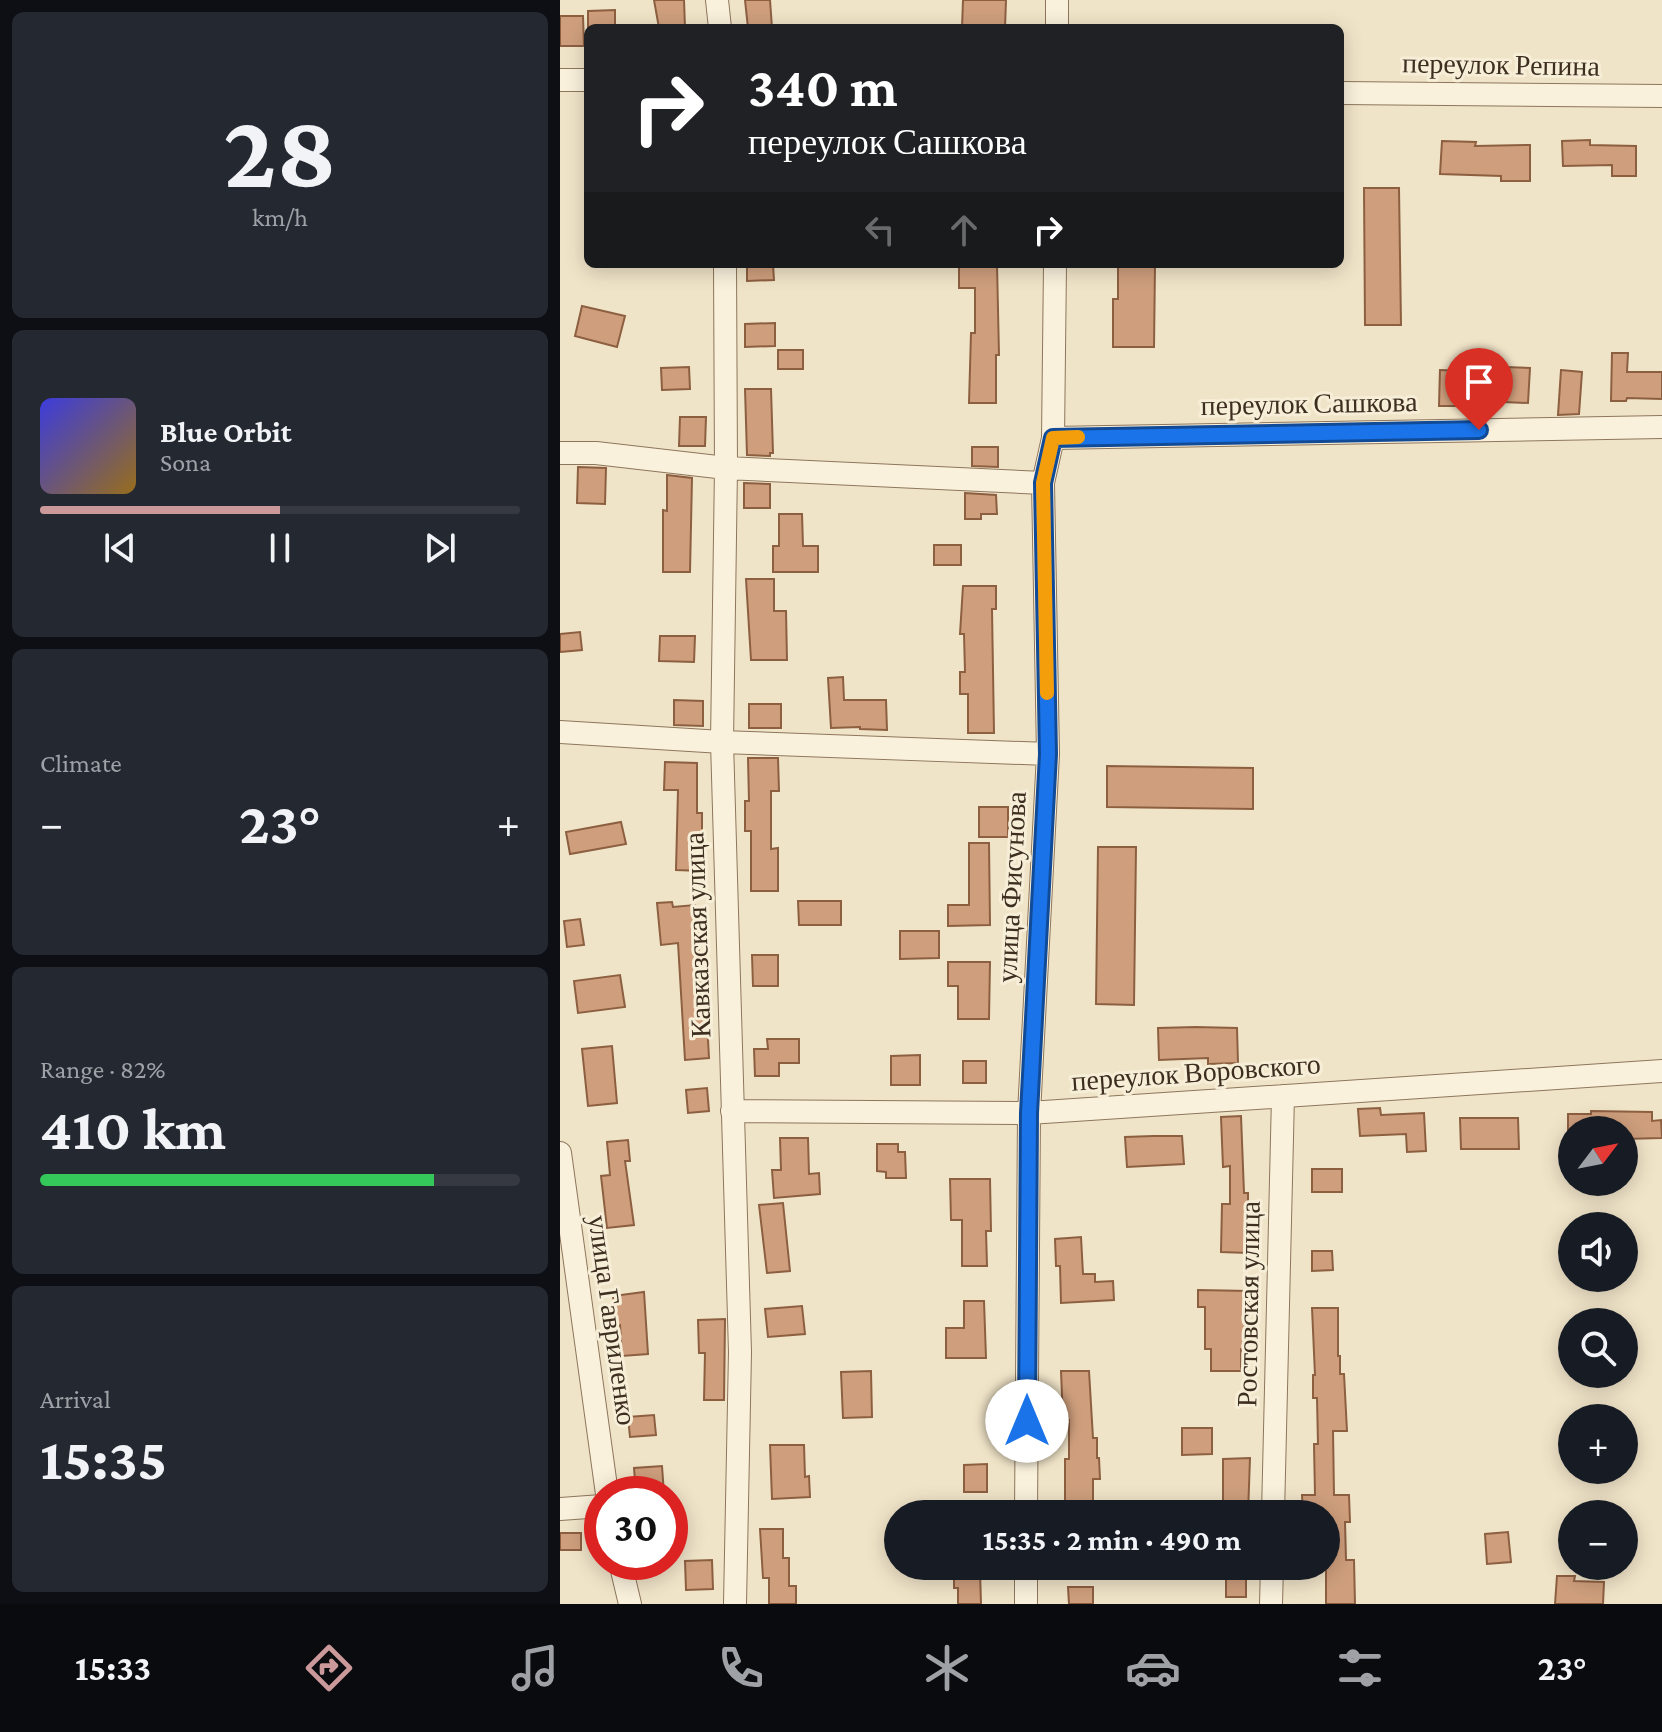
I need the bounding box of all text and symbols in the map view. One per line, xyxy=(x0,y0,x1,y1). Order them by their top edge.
street label: переулок Репина xyxy=(1402,47,1601,82)
icon: right xyxy=(616,56,720,160)
text: 340 m xyxy=(748,56,898,118)
text: 28 xyxy=(223,93,337,208)
text: переулок Сашкова xyxy=(748,122,1027,162)
text: km/h xyxy=(252,203,308,232)
icon: left xyxy=(858,208,902,252)
icon: ahead xyxy=(942,208,986,252)
icon: right xyxy=(1026,208,1070,252)
pin xyxy=(1445,348,1513,430)
icon: arrive xyxy=(1457,360,1501,404)
street label: переулок Сашкова xyxy=(1200,386,1418,421)
text: Blue Orbit xyxy=(160,415,291,448)
text: Sona xyxy=(160,448,211,477)
icon: previous xyxy=(98,526,142,570)
icon: pause xyxy=(258,526,302,570)
icon: next xyxy=(418,526,462,570)
text: Climate xyxy=(40,749,122,778)
text: 23° xyxy=(239,789,321,856)
street label: улица Фисунова xyxy=(991,790,1032,984)
text: − xyxy=(40,799,63,847)
text: + xyxy=(497,799,520,847)
street label: Кавказская улица xyxy=(678,831,717,1038)
street label: переулок Воровского xyxy=(1070,1048,1322,1097)
text: Range · 82% xyxy=(40,1055,166,1084)
text: 410 km xyxy=(40,1095,226,1162)
north arrow xyxy=(1558,1116,1638,1196)
map controls xyxy=(1558,1116,1638,1580)
street label: Ростовская улица xyxy=(1231,1200,1266,1407)
button: sound xyxy=(1558,1212,1638,1292)
street label: улица Гавриленко xyxy=(582,1213,643,1427)
button: search xyxy=(1558,1308,1638,1388)
position arrow xyxy=(985,1379,1069,1463)
text: Arrival xyxy=(40,1385,111,1414)
button: + xyxy=(1558,1404,1638,1484)
text: 15:35 xyxy=(40,1425,167,1492)
speed limit sign: 30 xyxy=(584,1476,688,1580)
button: − xyxy=(1558,1500,1638,1580)
text: 15:35 · 2 min · 490 m xyxy=(983,1523,1241,1556)
icon: directions xyxy=(301,1640,357,1696)
icon: music xyxy=(507,1640,563,1696)
icon: phone xyxy=(713,1640,769,1696)
icon: climate xyxy=(919,1640,975,1696)
icon: car xyxy=(1125,1640,1181,1696)
icon: filters xyxy=(1332,1640,1388,1696)
text: 15:33 xyxy=(75,1648,151,1688)
text: 23° xyxy=(1538,1648,1587,1688)

